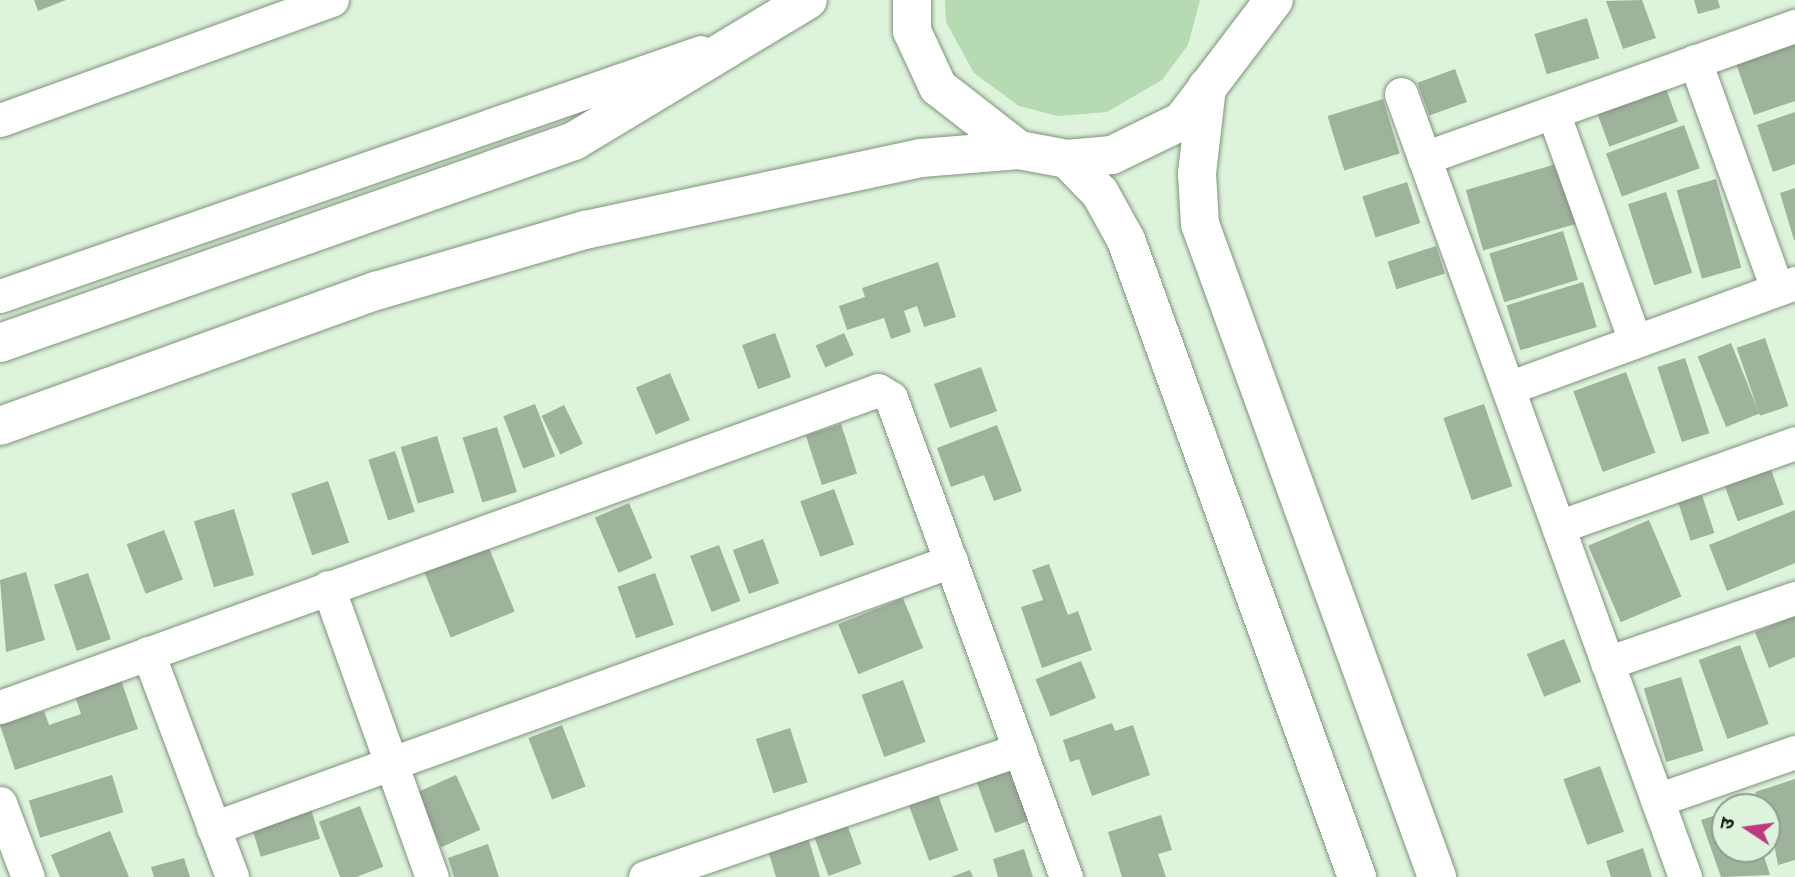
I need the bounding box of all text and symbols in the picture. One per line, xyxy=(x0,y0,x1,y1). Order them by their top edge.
north arrow xyxy=(1711,793,1781,863)
text: उ xyxy=(1715,816,1740,832)

